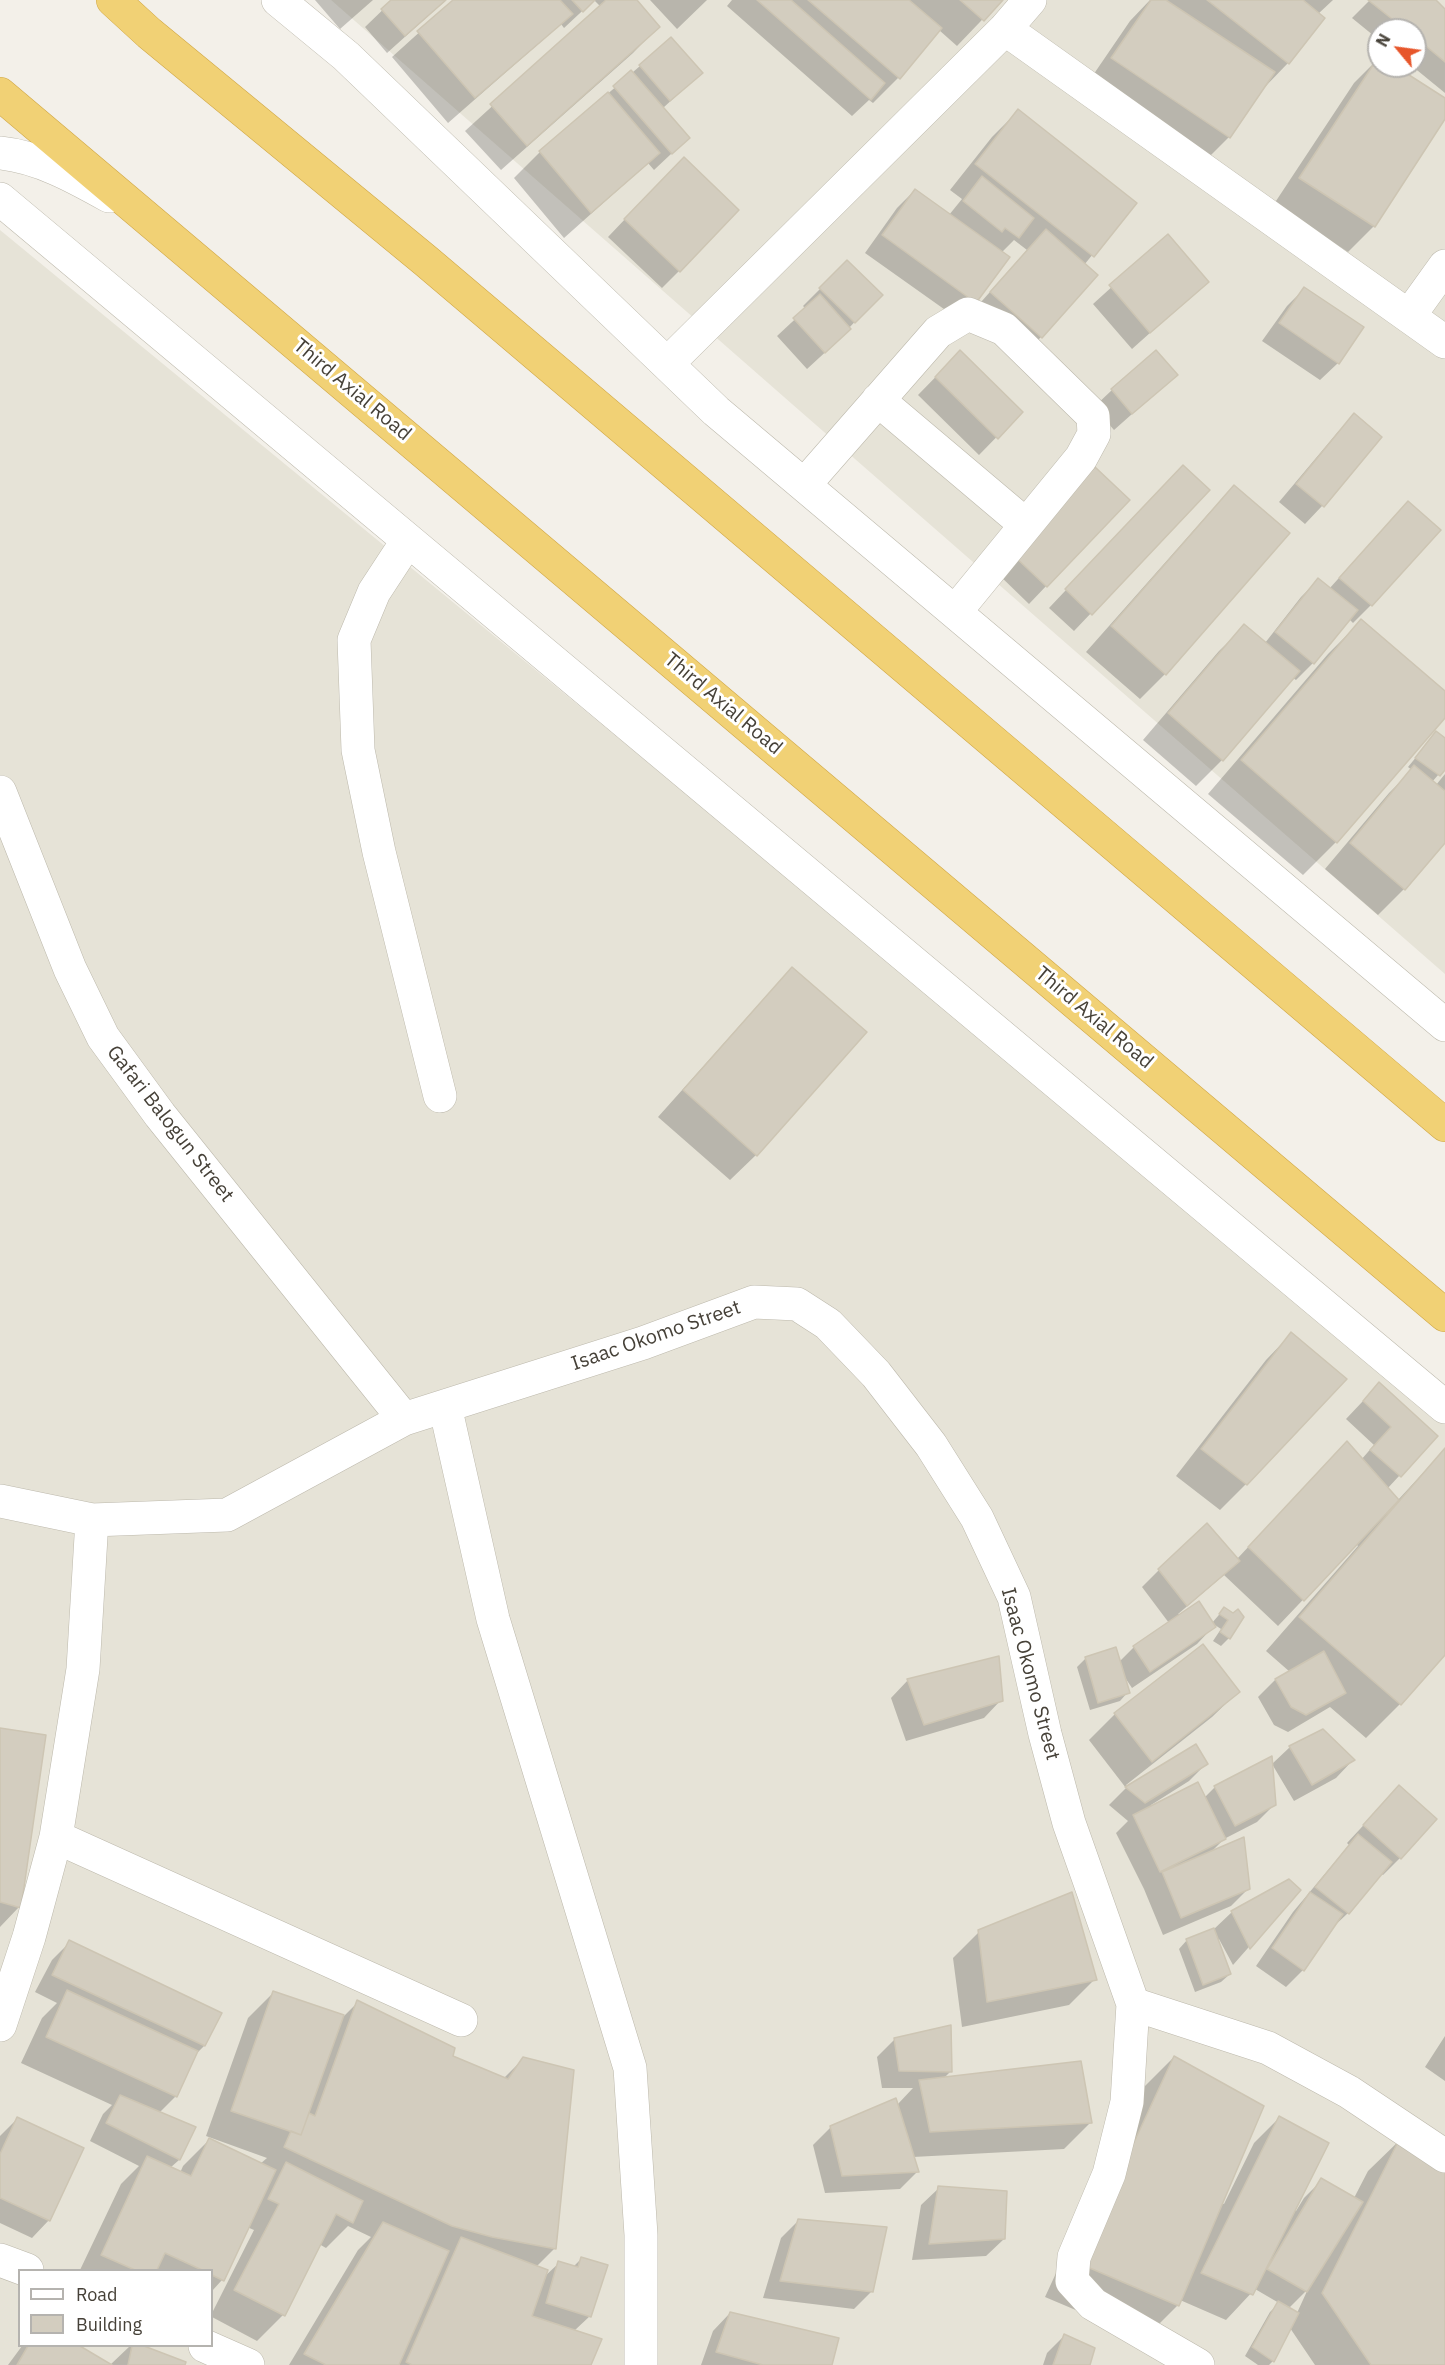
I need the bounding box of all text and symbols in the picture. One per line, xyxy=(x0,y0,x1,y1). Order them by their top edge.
north arrow xyxy=(1367,18,1427,78)
text: N xyxy=(1371,30,1395,50)
street label: Third Axial Road xyxy=(288,334,416,446)
street label: Third Axial Road xyxy=(659,648,787,760)
street label: Third Axial Road xyxy=(1030,962,1158,1074)
street label: Gafari Balogun Street xyxy=(101,1041,239,1207)
street label: Isaac Okomo Street xyxy=(568,1296,744,1376)
street label: Isaac Okomo Street xyxy=(995,1585,1065,1763)
legend xyxy=(18,2269,213,2347)
text: Road xyxy=(76,2283,117,2306)
text: Building xyxy=(76,2313,142,2336)

